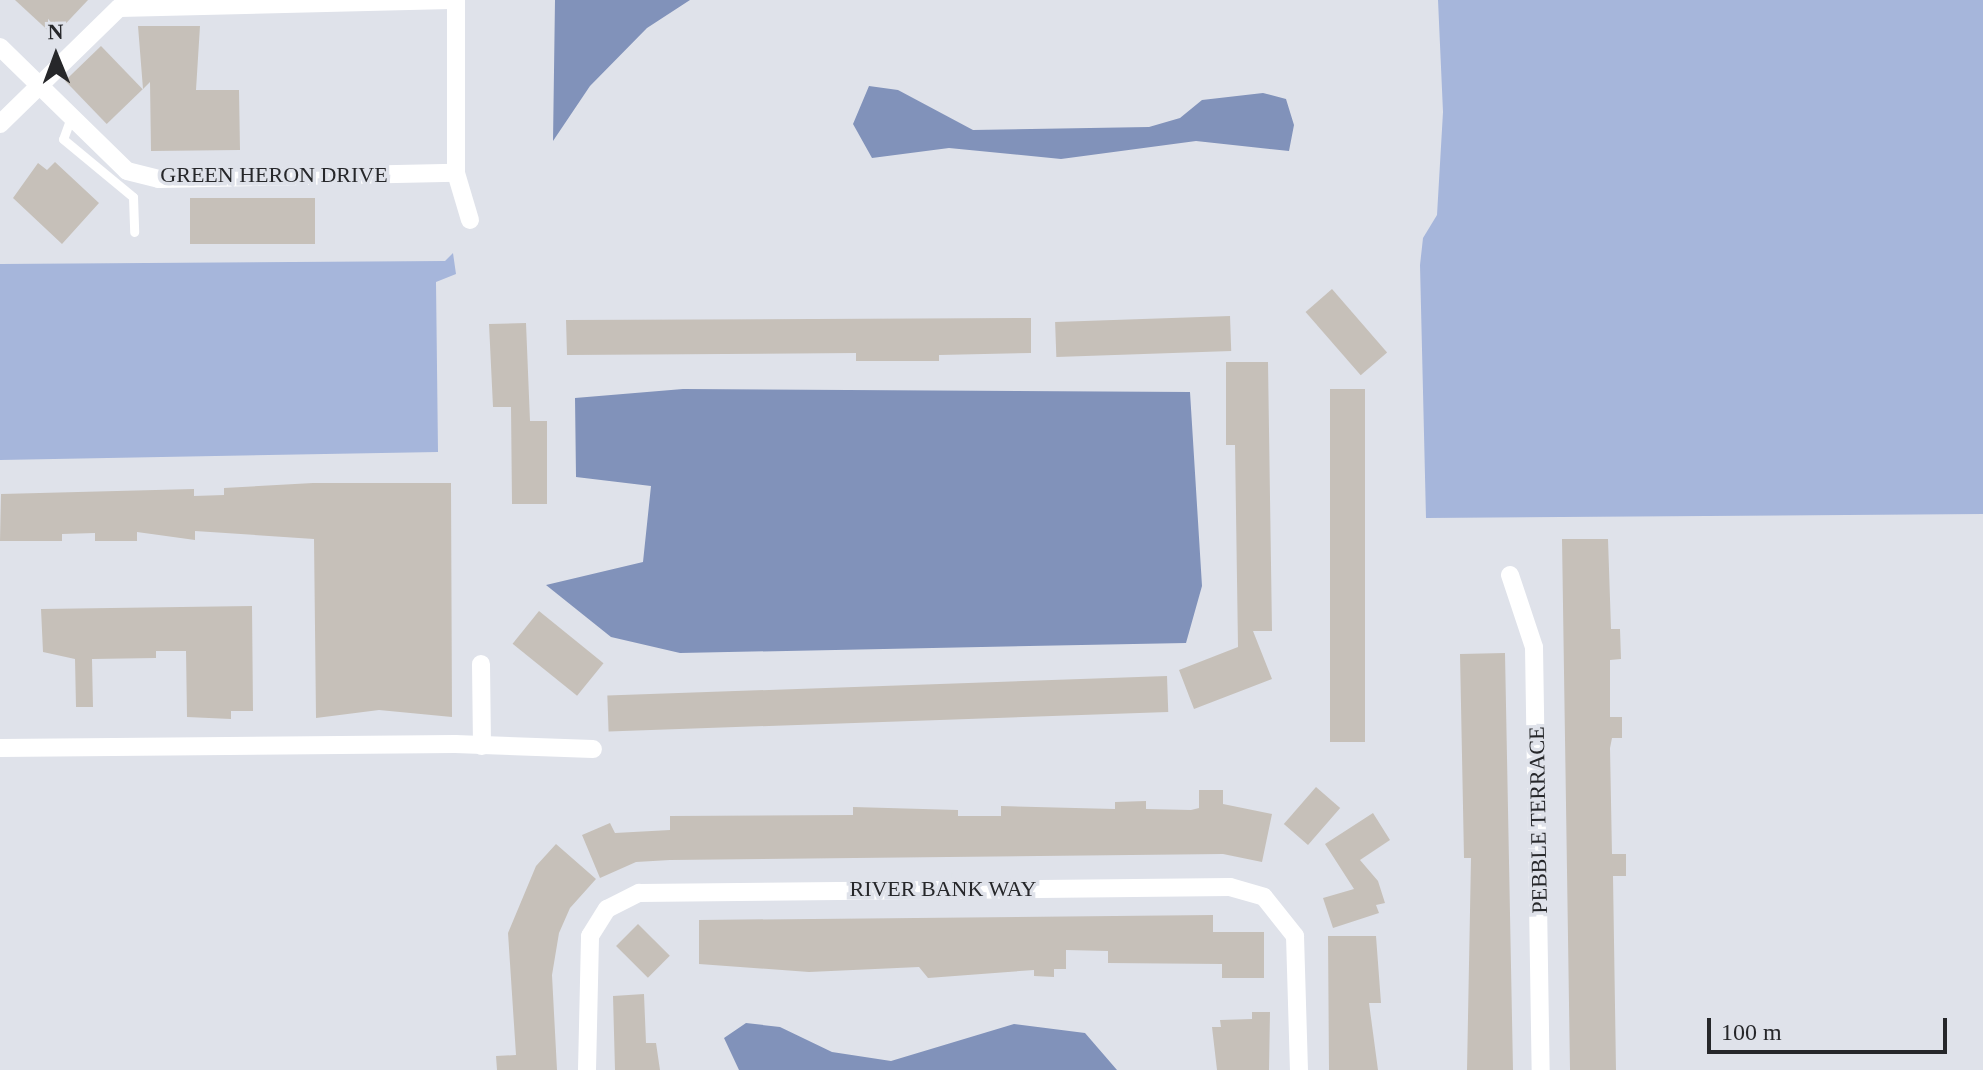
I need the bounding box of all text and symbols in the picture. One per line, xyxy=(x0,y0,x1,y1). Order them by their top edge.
north arrow xyxy=(16,16,96,96)
text: N xyxy=(47,19,64,44)
street label: GREEN HERON DRIVE xyxy=(160,162,388,188)
street label: PEBBLE TERRACE xyxy=(1523,726,1553,914)
street label: RIVER BANK WAY xyxy=(849,876,1037,902)
scale bar xyxy=(1711,1002,1951,1052)
text: 100 m xyxy=(1721,1019,1782,1045)

